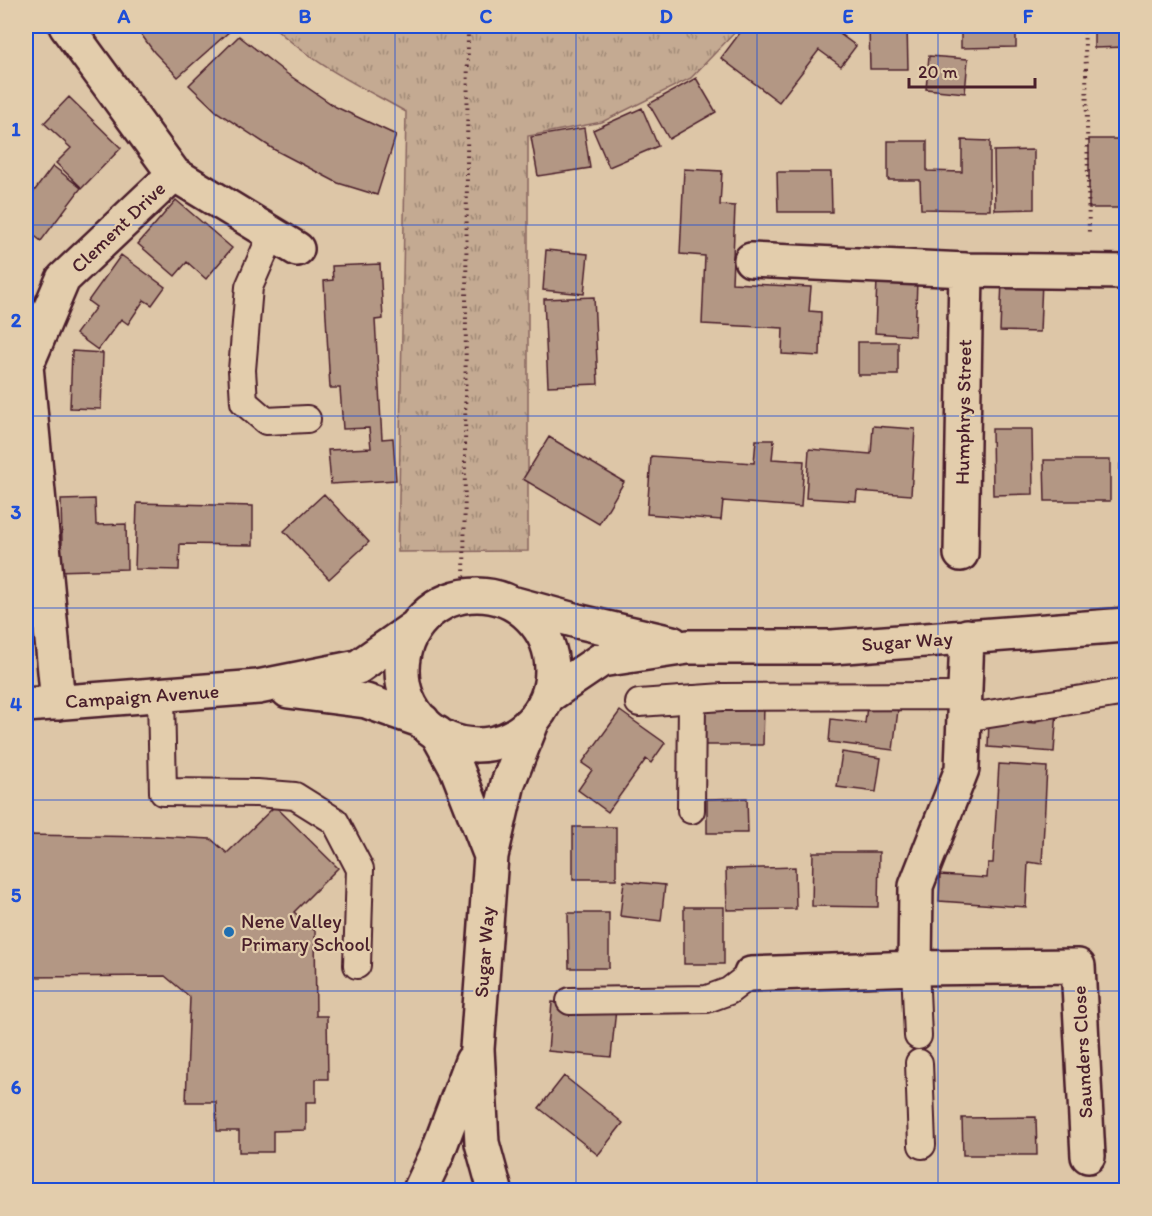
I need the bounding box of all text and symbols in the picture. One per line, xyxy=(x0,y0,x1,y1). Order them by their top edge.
text: A xyxy=(117,4,131,28)
text: B xyxy=(299,4,312,28)
text: C xyxy=(480,4,493,28)
text: D xyxy=(659,4,673,28)
text: E xyxy=(842,4,854,28)
text: F xyxy=(1023,4,1034,28)
scale bar xyxy=(909,51,1035,89)
text: 20 m xyxy=(918,61,958,83)
text: 1 xyxy=(11,117,21,141)
street label: Clement Drive xyxy=(66,176,170,278)
text: 2 xyxy=(11,308,22,332)
street label: Humphrys Street xyxy=(950,339,976,485)
text: 3 xyxy=(11,500,22,524)
street label: Sugar Way xyxy=(861,626,954,656)
street label: Campaign Avenue xyxy=(64,679,220,713)
text: 4 xyxy=(10,692,22,716)
text: 5 xyxy=(11,883,22,907)
street label: Sugar Way xyxy=(469,905,499,998)
place label: Nene Valley Primary School xyxy=(241,909,371,956)
marker: Nene Valley Primary School xyxy=(222,925,236,939)
street label: Saunders Close xyxy=(1067,985,1097,1119)
text: 6 xyxy=(11,1075,22,1099)

